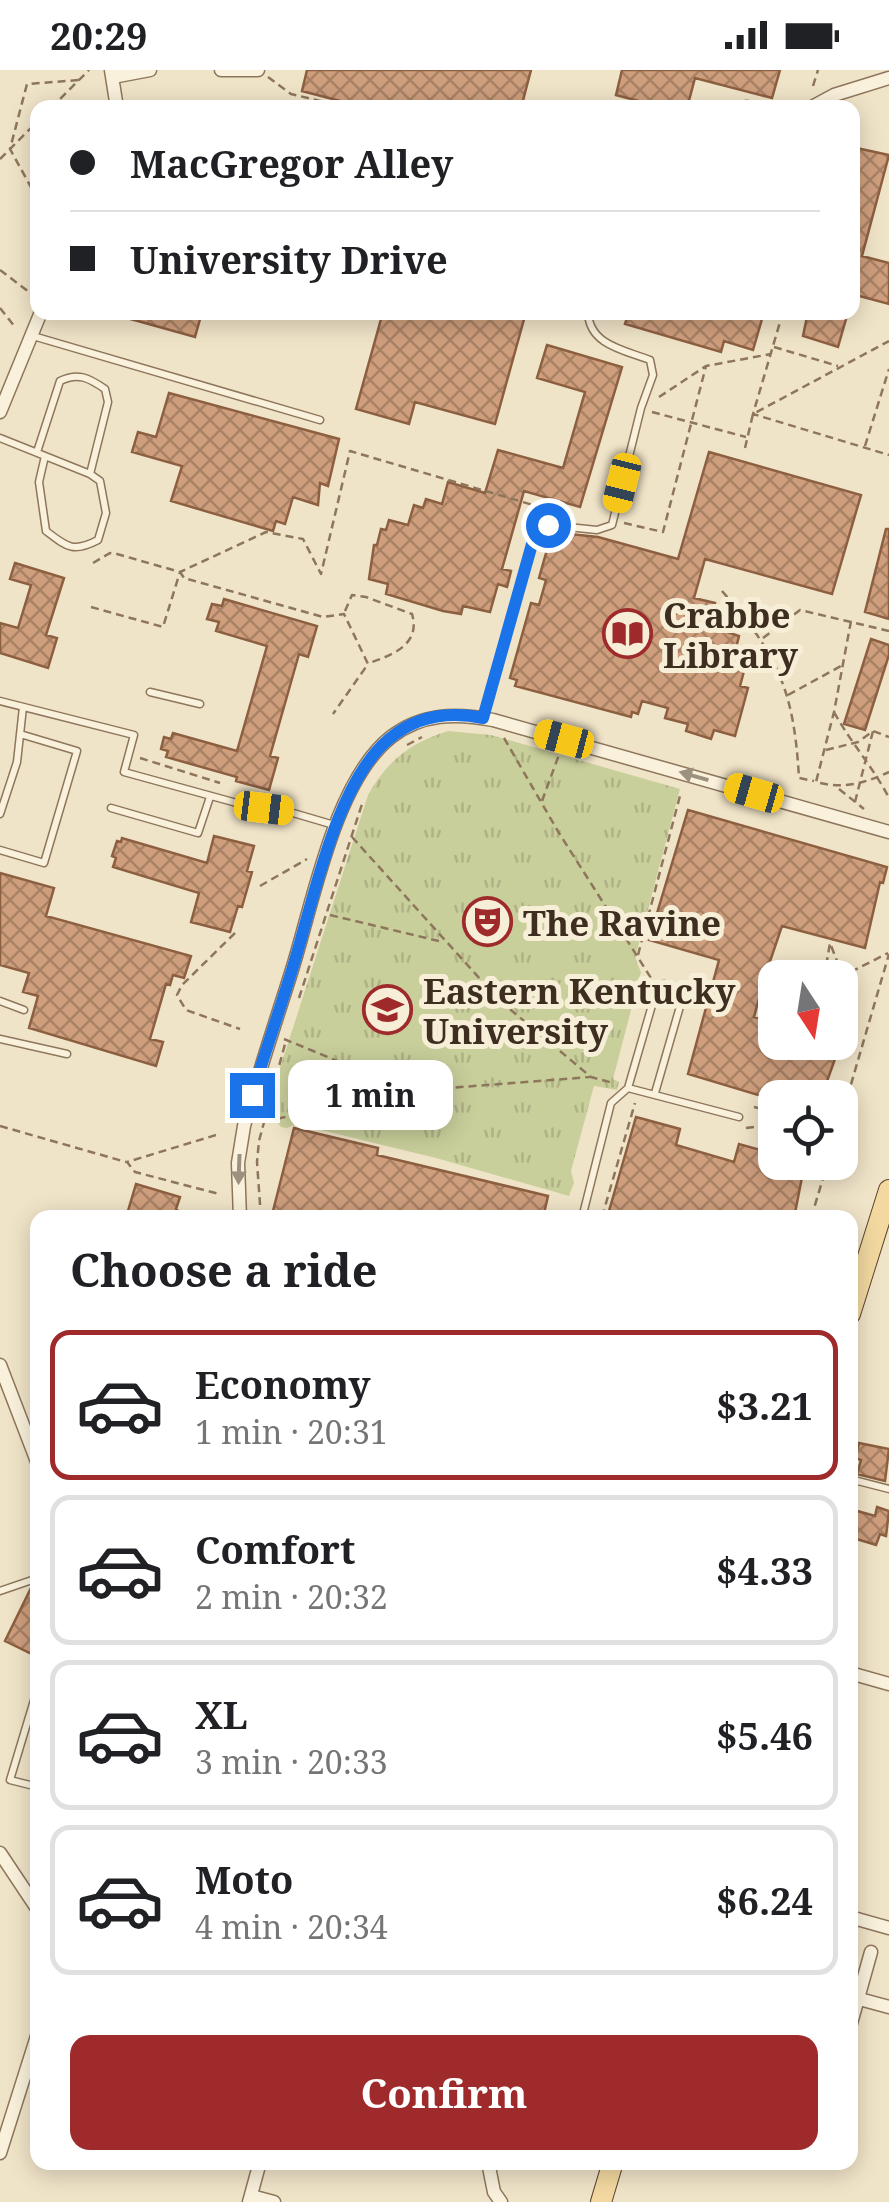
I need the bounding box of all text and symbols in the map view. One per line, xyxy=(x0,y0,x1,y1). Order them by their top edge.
text: 20:29 xyxy=(50,9,147,61)
text: MacGregor Alley xyxy=(130,137,453,189)
text: University Drive xyxy=(130,233,448,285)
car xyxy=(600,450,644,516)
route start xyxy=(526,503,571,548)
place label: Crabbe Library xyxy=(663,591,799,678)
library icon: Crabbe Library xyxy=(602,608,654,660)
car xyxy=(531,717,597,761)
one-way arrow xyxy=(679,768,709,783)
car xyxy=(721,770,787,816)
car xyxy=(232,789,296,827)
theatre icon: The Ravine xyxy=(462,896,514,948)
place label: The Ravine xyxy=(523,899,721,946)
north arrow xyxy=(758,960,858,1060)
map controls xyxy=(758,960,858,1180)
place label: Eastern Kentucky University xyxy=(423,967,736,1054)
school or university icon: Eastern Kentucky University xyxy=(362,984,414,1036)
callout: 1 min xyxy=(287,1060,452,1130)
route end xyxy=(230,1073,275,1118)
text: 1 min xyxy=(325,1073,416,1116)
button: locate xyxy=(758,1080,858,1180)
one-way arrow xyxy=(230,1153,246,1185)
text: Choose a ride xyxy=(70,1239,378,1300)
text: Economy xyxy=(195,1358,371,1410)
icon: car xyxy=(75,1360,165,1450)
text: $3.21 xyxy=(716,1379,813,1431)
text: 1 min · 20:31 xyxy=(195,1410,388,1453)
text: Comfort xyxy=(195,1523,355,1575)
icon: car xyxy=(75,1525,165,1615)
text: $4.33 xyxy=(716,1544,813,1596)
text: 2 min · 20:32 xyxy=(195,1575,388,1618)
text: XL xyxy=(195,1688,248,1740)
icon: car xyxy=(75,1690,165,1780)
text: $5.46 xyxy=(716,1709,813,1761)
text: 3 min · 20:33 xyxy=(195,1740,388,1783)
text: Moto xyxy=(195,1853,293,1905)
icon: car xyxy=(75,1855,165,1945)
text: $6.24 xyxy=(716,1874,813,1926)
text: 4 min · 20:34 xyxy=(195,1905,388,1948)
button: Confirm xyxy=(70,2035,818,2150)

